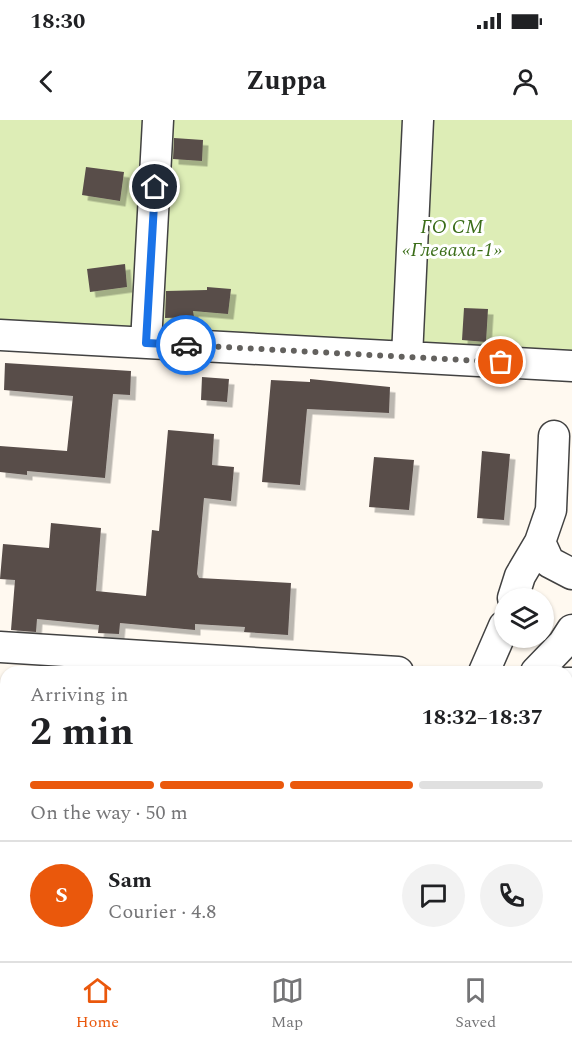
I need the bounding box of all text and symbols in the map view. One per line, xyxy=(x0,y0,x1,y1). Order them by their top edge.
text: 18:30 xyxy=(30,5,85,38)
text: Zuppa xyxy=(246,60,326,102)
icon: back xyxy=(30,65,63,98)
icon: person xyxy=(509,65,542,98)
pin xyxy=(129,161,180,212)
icon: home xyxy=(138,170,171,203)
park label: ГО СМ «Глеваха-1» xyxy=(402,212,502,265)
courier xyxy=(156,315,216,375)
icon: car xyxy=(170,329,203,362)
pin xyxy=(475,336,526,387)
icon: bag xyxy=(484,345,517,378)
map controls xyxy=(494,588,554,648)
button: layers xyxy=(494,588,554,648)
text: Arriving in xyxy=(30,680,128,710)
text: 18:32–18:37 xyxy=(421,701,543,734)
text: 2 min xyxy=(30,703,134,762)
text: On the way · 50 m xyxy=(30,798,188,828)
text: Sam xyxy=(108,864,152,897)
button: chat xyxy=(402,864,465,927)
button: phone xyxy=(480,864,543,927)
text: S xyxy=(55,879,68,912)
text: Courier · 4.8 xyxy=(108,897,216,927)
tab: Home xyxy=(76,974,119,1034)
tab: Map xyxy=(271,974,304,1034)
tab: Saved xyxy=(455,974,496,1034)

